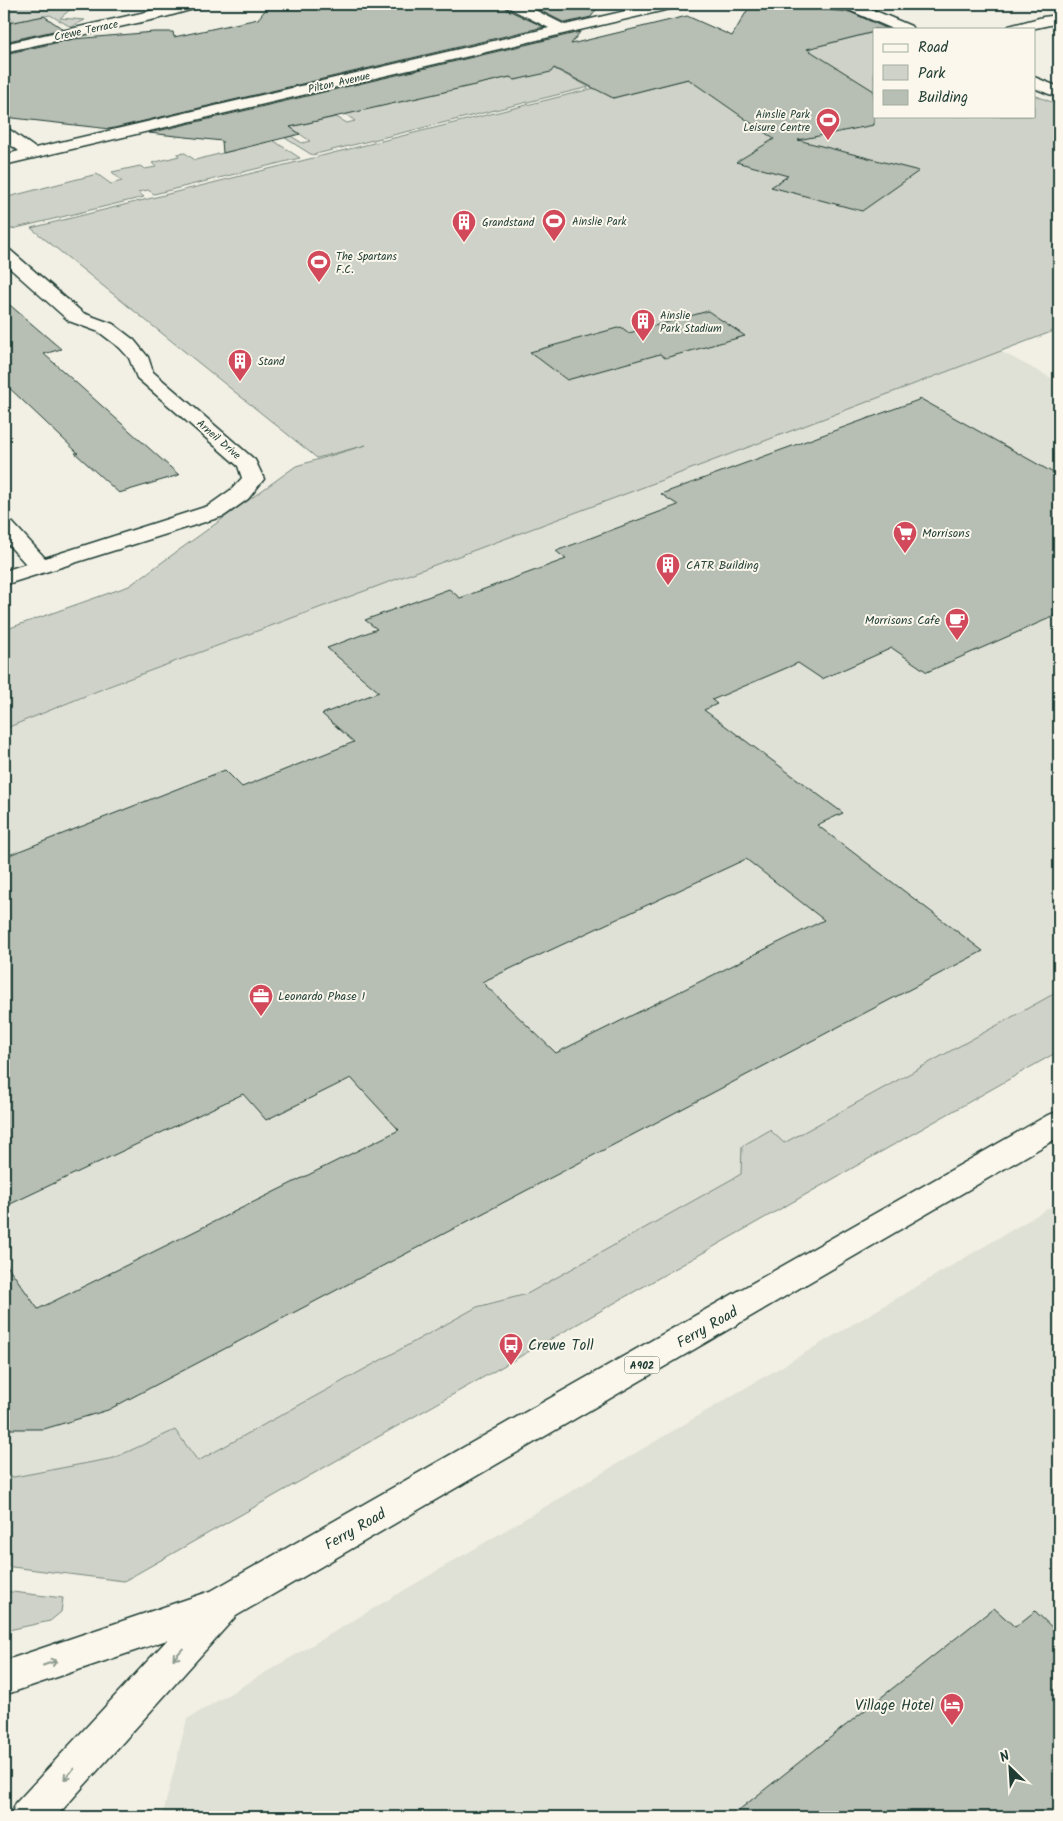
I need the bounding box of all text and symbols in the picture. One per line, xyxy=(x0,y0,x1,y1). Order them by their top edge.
street label: Crewe Terrace xyxy=(53,15,120,47)
legend xyxy=(873,28,1036,118)
text: Road xyxy=(918,36,949,60)
text: Park xyxy=(918,62,946,86)
street label: Pilton Avenue xyxy=(306,67,372,99)
text: Building xyxy=(918,86,968,110)
place label: Ainslie Park Leisure Centre xyxy=(743,106,811,137)
sports icon: Ainslie Park Leisure Centre xyxy=(815,107,841,141)
sports icon: Ainslie Park xyxy=(541,208,567,242)
building icon: Grandstand xyxy=(451,209,477,243)
place label: Ainslie Park xyxy=(572,213,627,231)
place label: Grandstand xyxy=(482,214,535,232)
place label: The Spartans F.C. xyxy=(336,248,397,279)
sports icon: The Spartans F.C. xyxy=(306,249,332,283)
place label: Ainslie Park Stadium xyxy=(660,307,722,338)
building icon: Ainslie Park Stadium xyxy=(630,308,656,342)
building icon: Stand xyxy=(227,348,253,382)
place label: Stand xyxy=(258,353,285,371)
street label: Arneil Drive xyxy=(192,415,245,464)
supermarket icon: Morrisons xyxy=(892,520,918,554)
place label: Morrisons xyxy=(922,524,970,543)
building icon: CATR Building xyxy=(655,552,681,586)
place label: CATR Building xyxy=(686,556,759,575)
cafe icon: Morrisons Cafe xyxy=(944,607,970,641)
place label: Morrisons Cafe xyxy=(865,611,941,630)
office icon: Leonardo Phase 1 xyxy=(248,983,274,1017)
place label: Leonardo Phase 1 xyxy=(278,987,366,1006)
street label: Ferry Road xyxy=(672,1300,743,1355)
bus stop icon: Crewe Toll xyxy=(498,1332,524,1366)
place label: Crewe Toll xyxy=(528,1334,594,1358)
road number: A902 xyxy=(624,1356,660,1374)
street label: Ferry Road xyxy=(320,1502,391,1557)
one-way arrow xyxy=(172,1647,184,1660)
one-way arrow xyxy=(42,1657,58,1667)
hotel icon: Village Hotel xyxy=(939,1692,965,1726)
place label: Village Hotel xyxy=(855,1694,934,1718)
north arrow xyxy=(986,1744,1036,1794)
text: N xyxy=(996,1745,1014,1769)
one-way arrow xyxy=(63,1768,75,1781)

